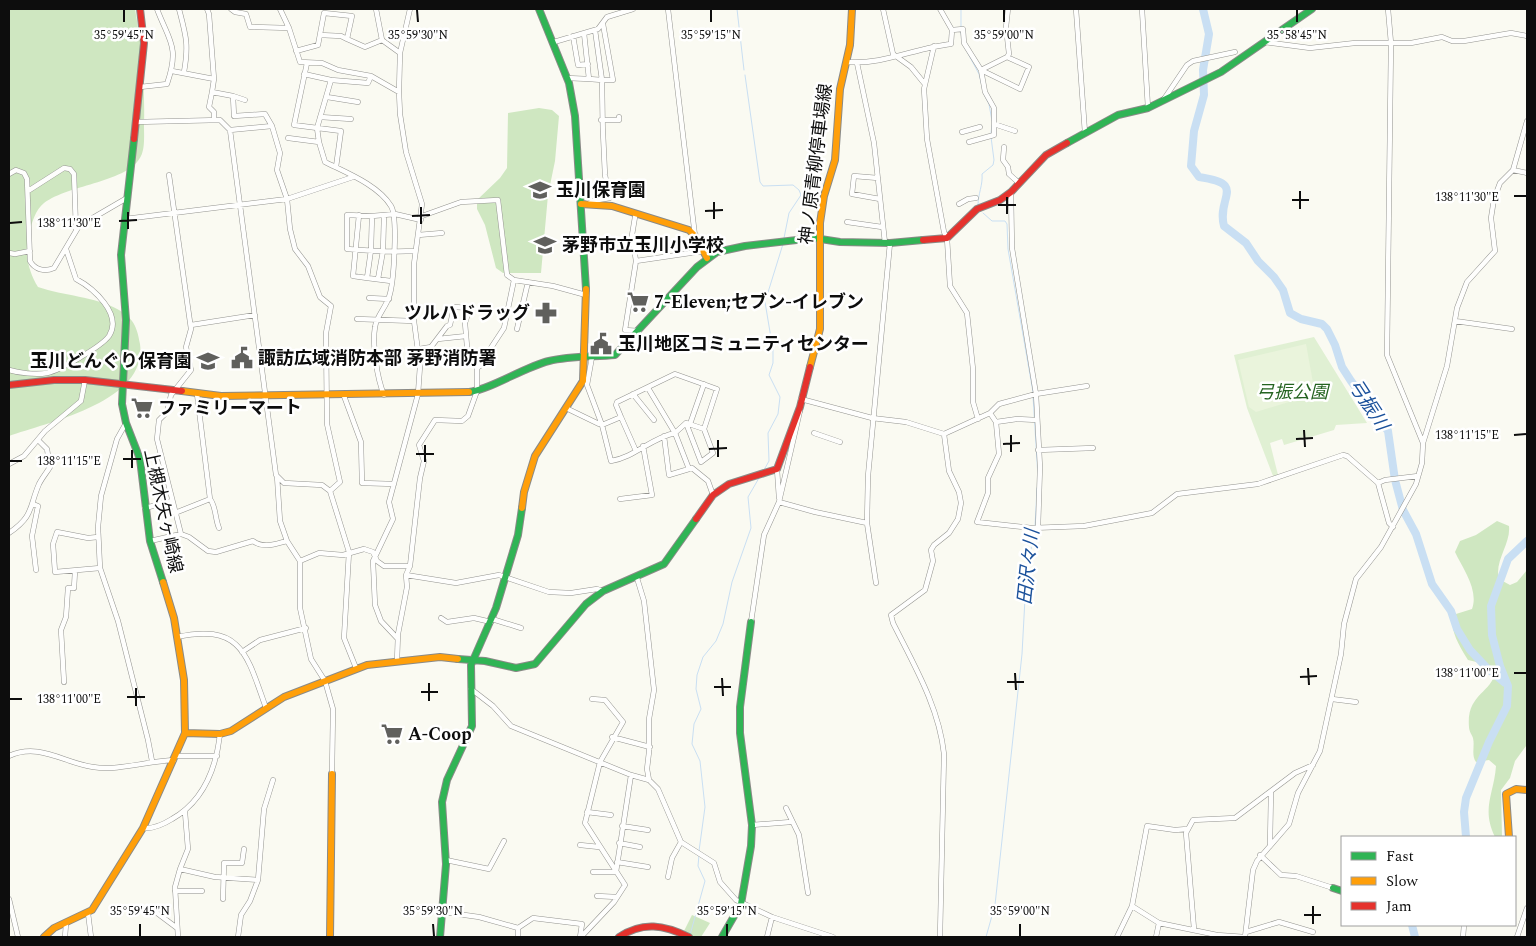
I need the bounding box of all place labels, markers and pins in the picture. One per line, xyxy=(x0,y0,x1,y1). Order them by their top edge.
school or university icon: 玉川保育園 xyxy=(527,177,553,203)
place label: 玉川保育園 xyxy=(556,177,646,204)
school or university icon: 茅野市立玉川小学校 xyxy=(532,232,558,258)
place label: 茅野市立玉川小学校 xyxy=(562,232,724,259)
supermarket icon: 7-Eleven;セブン-イレブン xyxy=(625,289,651,315)
place label: 7-Eleven;セブン-イレブン xyxy=(654,289,864,316)
place label: ツルハドラッグ xyxy=(404,300,530,327)
pharmacy icon: ツルハドラッグ xyxy=(533,300,559,326)
public building icon: 玉川地区コミュニティセンター xyxy=(588,331,614,357)
place label: 玉川地区コミュニティセンター xyxy=(618,331,869,358)
public building icon: 諏訪広域消防本部 茅野消防署 xyxy=(229,345,255,371)
place label: 諏訪広域消防本部 茅野消防署 xyxy=(258,345,497,372)
place label: 玉川どんぐり保育園 xyxy=(30,348,192,375)
school or university icon: 玉川どんぐり保育園 xyxy=(195,348,221,374)
supermarket icon: ファミリーマート xyxy=(129,395,155,421)
place label: ファミリーマート xyxy=(158,395,302,422)
supermarket icon: A-Coop xyxy=(379,721,405,747)
place label: A-Coop xyxy=(408,721,472,748)

